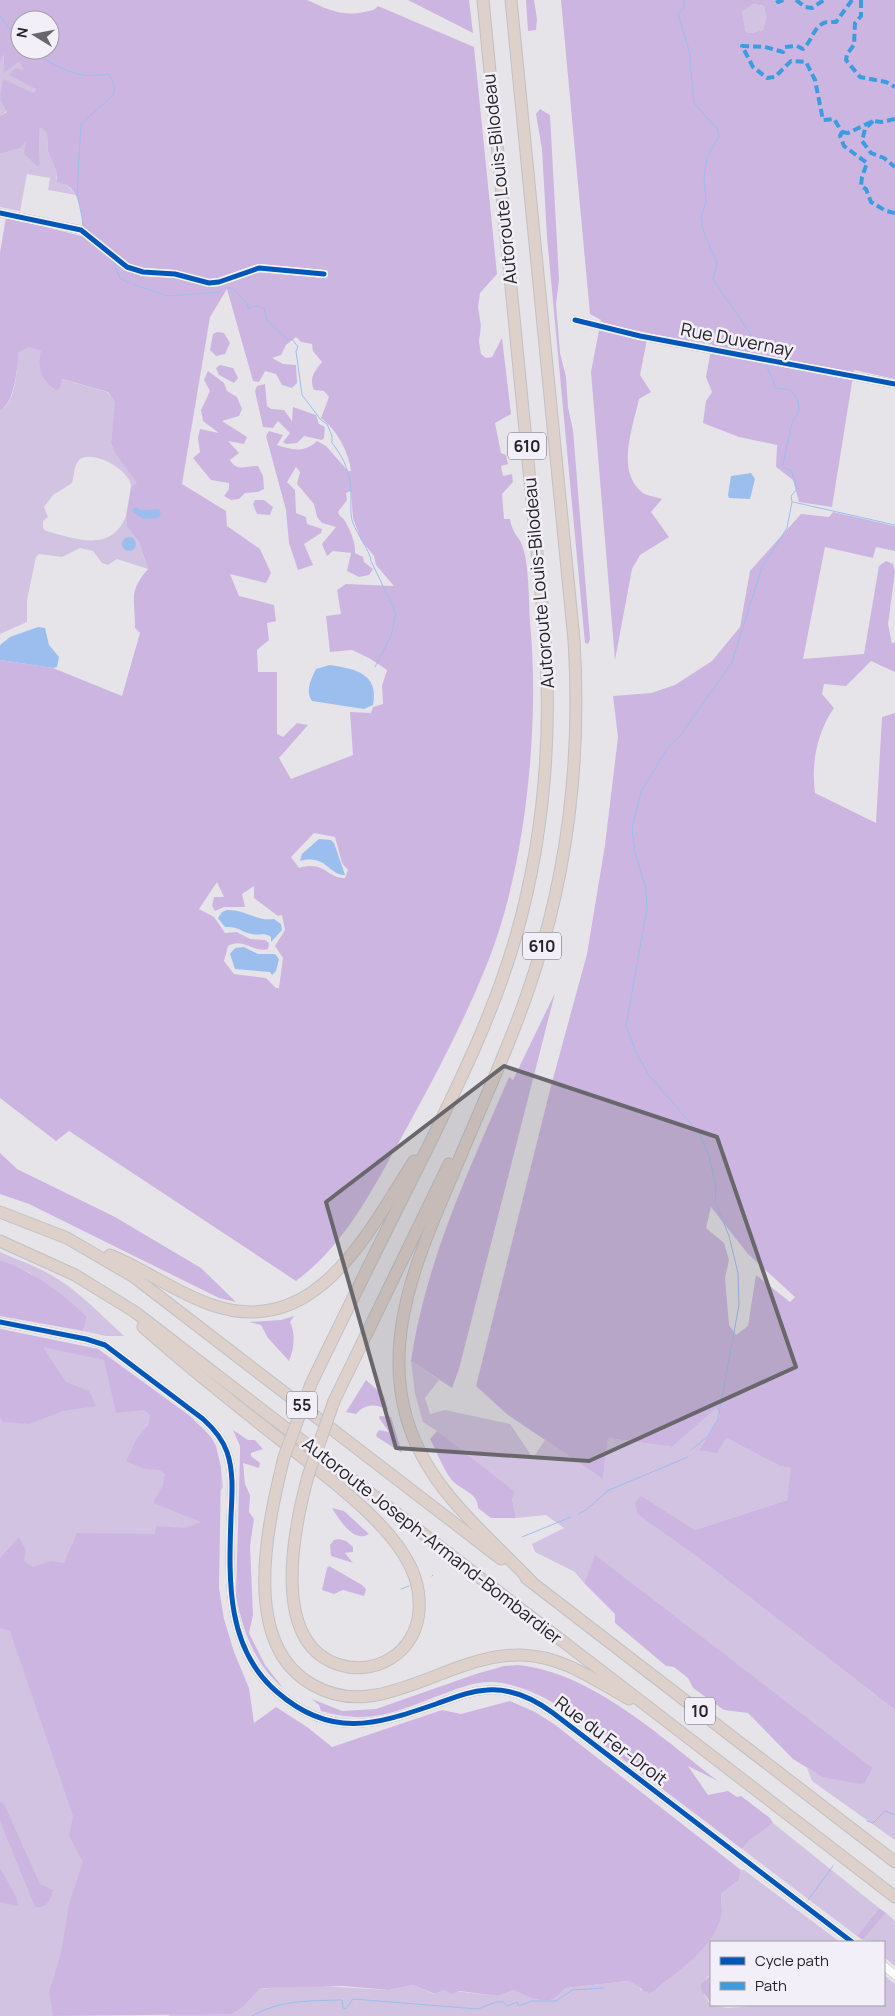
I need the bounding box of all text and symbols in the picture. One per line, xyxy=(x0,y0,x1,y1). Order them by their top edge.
north arrow xyxy=(10,10,60,60)
text: N xyxy=(11,26,32,39)
street label: Autoroute Louis-Bilodeau xyxy=(476,73,522,286)
street label: Rue Duvernay xyxy=(679,316,796,362)
road number: 610 xyxy=(508,432,546,460)
street label: Autoroute Louis-Bilodeau xyxy=(517,477,559,690)
road number: 610 xyxy=(523,932,561,959)
road number: 55 xyxy=(287,1392,317,1418)
street label: Autoroute Joseph-Armand-Bombardier xyxy=(298,1431,568,1649)
street label: Rue du Fer-Droit xyxy=(550,1690,673,1790)
road number: 10 xyxy=(685,1698,715,1724)
legend xyxy=(710,1941,885,2006)
text: Cycle path xyxy=(755,1950,829,1971)
text: Path xyxy=(755,1975,787,1996)

